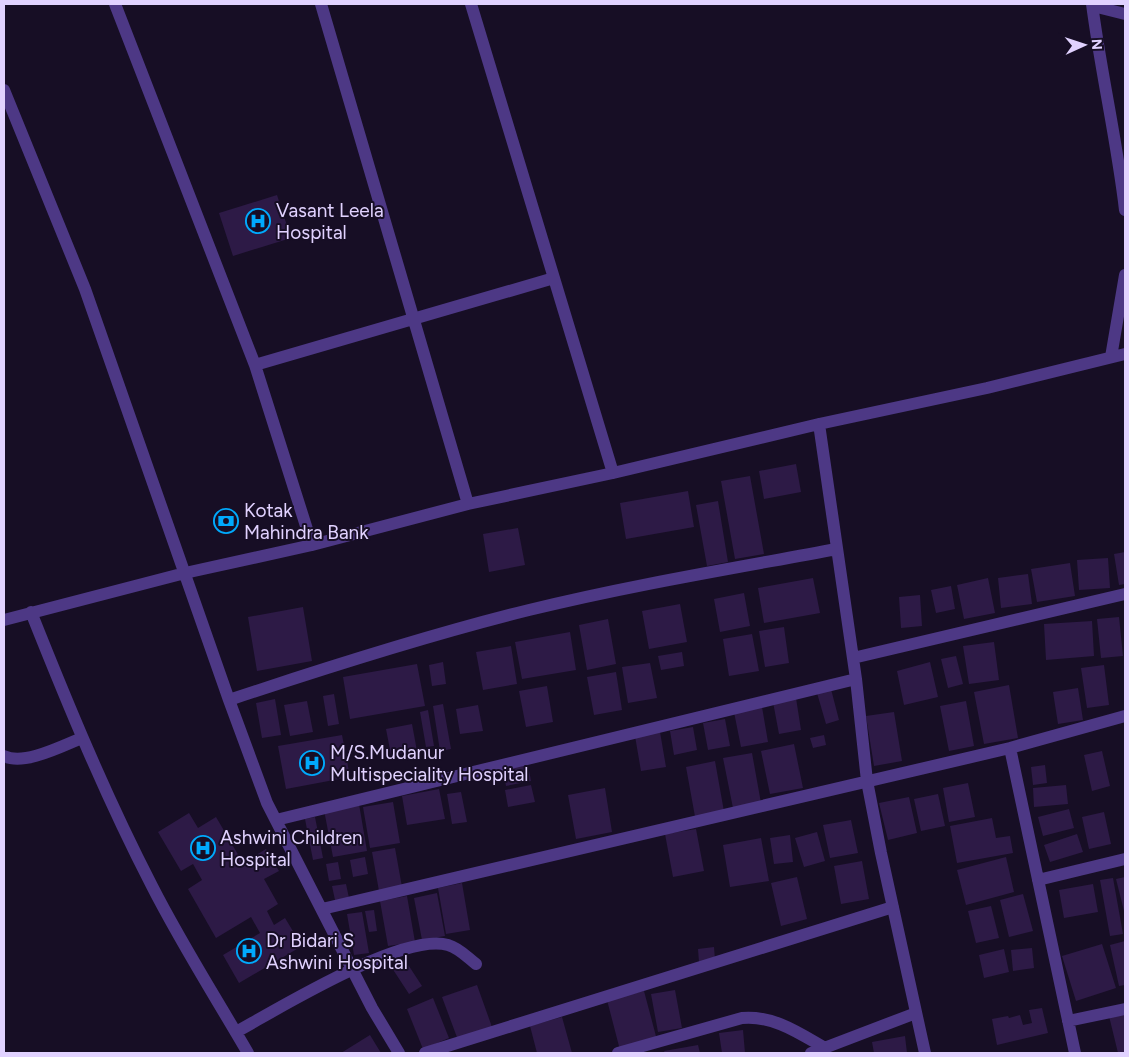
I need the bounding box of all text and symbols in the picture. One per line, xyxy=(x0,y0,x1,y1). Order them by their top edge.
north arrow xyxy=(1059,20,1109,70)
text: N xyxy=(1088,38,1105,50)
place label: Vasant Leela Hospital xyxy=(276,199,384,244)
hospital icon: Vasant Leela Hospital xyxy=(245,208,271,234)
place label: Kotak Mahindra Bank xyxy=(244,499,369,544)
bank icon: Kotak Mahindra Bank xyxy=(213,508,239,534)
place label: M/S.Mudanur Multispeciality Hospital xyxy=(330,741,529,786)
hospital icon: M/S.Mudanur Multispeciality Hospital xyxy=(299,750,325,776)
place label: Ashwini Children Hospital xyxy=(220,826,363,871)
hospital icon: Ashwini Children Hospital xyxy=(190,835,216,861)
place label: Dr Bidari S Ashwini Hospital xyxy=(266,929,408,974)
hospital icon: Dr Bidari S Ashwini Hospital xyxy=(236,938,262,964)

